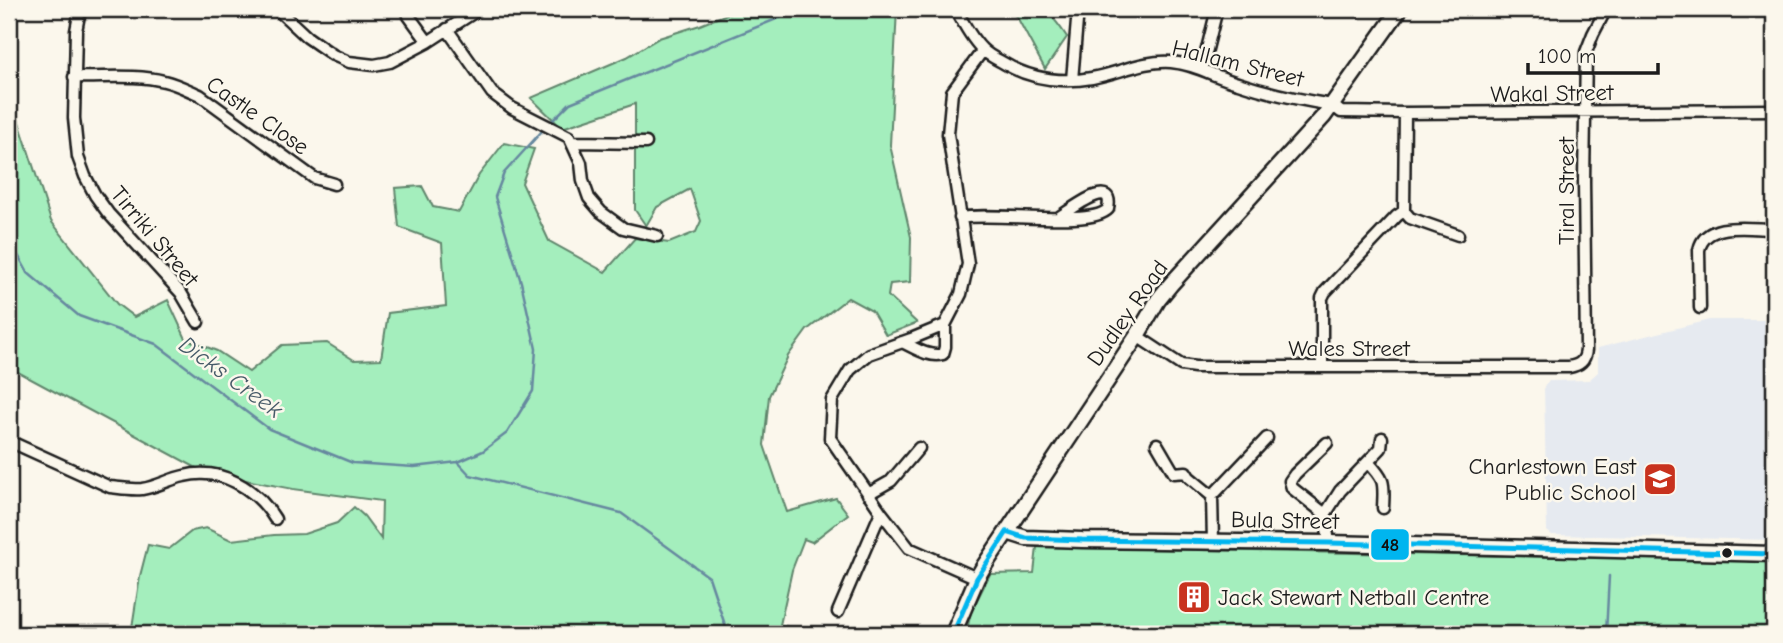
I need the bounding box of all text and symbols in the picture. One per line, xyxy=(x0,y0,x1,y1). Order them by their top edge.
scale bar xyxy=(1528,32,1657,76)
street label: Hallam Street xyxy=(1169,34,1308,93)
text: 100 m xyxy=(1538,44,1596,68)
street label: Castle Close xyxy=(201,70,314,160)
street label: Wakal Street xyxy=(1490,79,1615,108)
street label: Tiral Street xyxy=(1553,136,1580,245)
street label: Tirriki Street xyxy=(105,181,205,293)
street label: Dudley Road xyxy=(1081,255,1174,371)
water label: Dicks Creek xyxy=(174,330,288,424)
street label: Wales Street xyxy=(1288,335,1411,362)
place label: Charlestown East Public School xyxy=(1468,453,1637,506)
school or university icon: Charlestown East Public School xyxy=(1641,460,1679,498)
street label: Bula Street xyxy=(1231,506,1341,535)
line badge: 48 xyxy=(1370,528,1410,561)
text: 48 xyxy=(1381,534,1399,556)
unlabelled marker xyxy=(1720,546,1734,560)
building icon: Jack Stewart Netball Centre xyxy=(1175,578,1213,616)
place label: Jack Stewart Netball Centre xyxy=(1218,584,1489,611)

